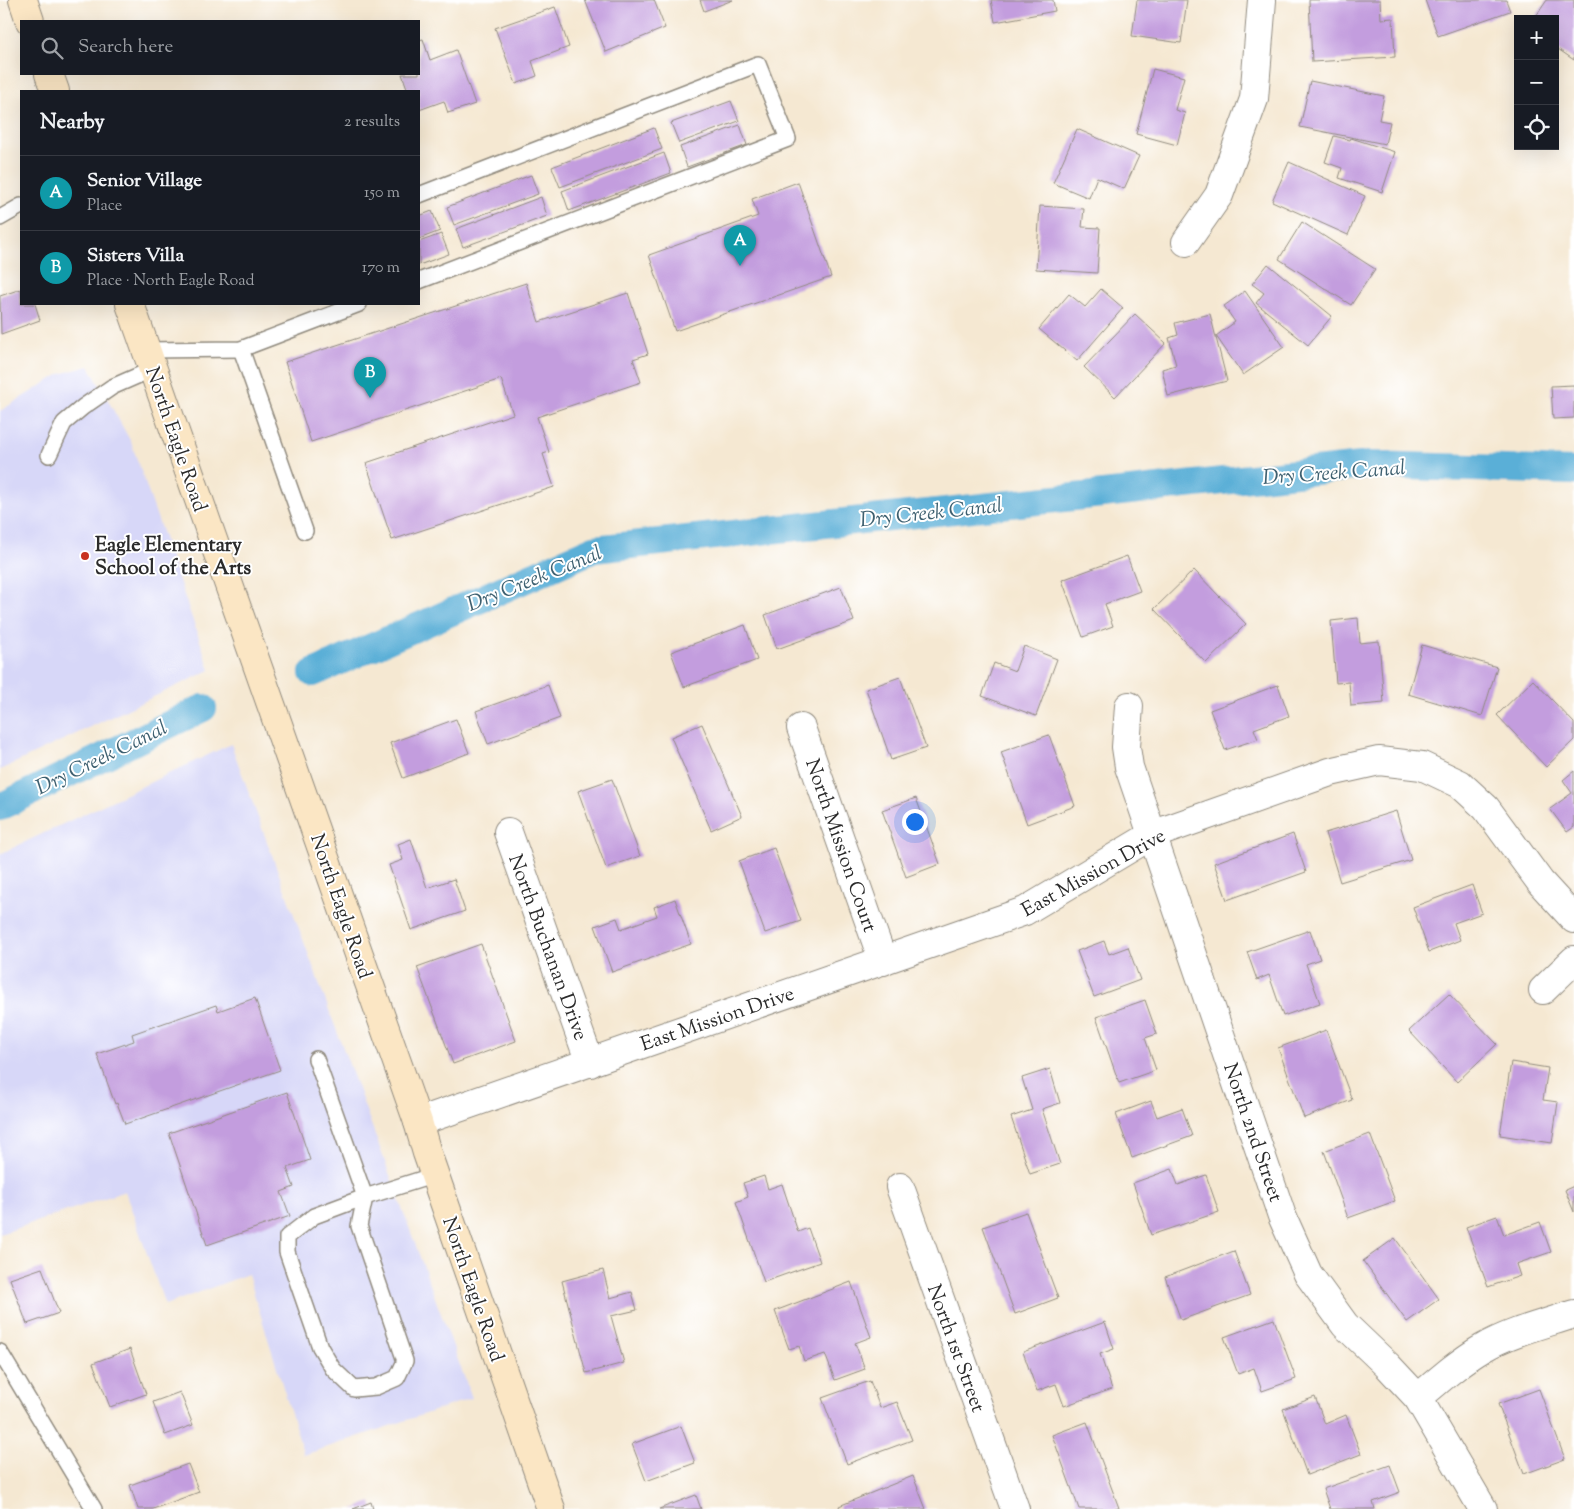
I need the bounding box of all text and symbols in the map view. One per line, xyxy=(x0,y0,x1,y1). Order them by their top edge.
map controls xyxy=(1514,15,1559,150)
button: + xyxy=(1514,15,1559,60)
search box xyxy=(20,20,420,75)
icon: search xyxy=(38,34,66,62)
text: Search here xyxy=(78,34,173,61)
button: − xyxy=(1514,60,1559,105)
button: locate xyxy=(1514,105,1559,150)
text: Nearby xyxy=(40,108,105,138)
text: 2 results xyxy=(344,111,400,134)
text: Senior Village xyxy=(87,168,202,195)
text: A xyxy=(50,182,63,205)
text: 150 m xyxy=(364,182,400,205)
text: Place xyxy=(87,195,122,218)
pin: A xyxy=(724,225,756,266)
text: Sisters Villa xyxy=(87,243,184,270)
text: B xyxy=(51,257,61,280)
text: 170 m xyxy=(362,257,400,280)
text: Place · North Eagle Road xyxy=(87,270,255,293)
pin: B xyxy=(354,357,386,398)
street label: North Eagle Road xyxy=(136,363,213,516)
water label: Dry Creek Canal xyxy=(1262,454,1407,494)
water label: Dry Creek Canal xyxy=(858,492,1004,536)
place label: Eagle Elementary School of the Arts xyxy=(95,532,251,584)
water label: Dry Creek Canal xyxy=(463,539,607,621)
marker: Eagle Elementary School of the Arts xyxy=(79,550,91,562)
water label: Dry Creek Canal xyxy=(31,714,173,804)
street label: North Mission Court xyxy=(796,755,883,937)
your location xyxy=(902,809,928,835)
street label: East Mission Drive xyxy=(1017,823,1172,926)
street label: North Eagle Road xyxy=(301,830,378,983)
street label: North Buchanan Drive xyxy=(499,851,594,1045)
street label: East Mission Drive xyxy=(637,980,799,1060)
street label: North 2nd Street xyxy=(1214,1059,1289,1206)
street label: North Eagle Road xyxy=(433,1213,510,1366)
street label: North 1st Street xyxy=(918,1281,991,1417)

